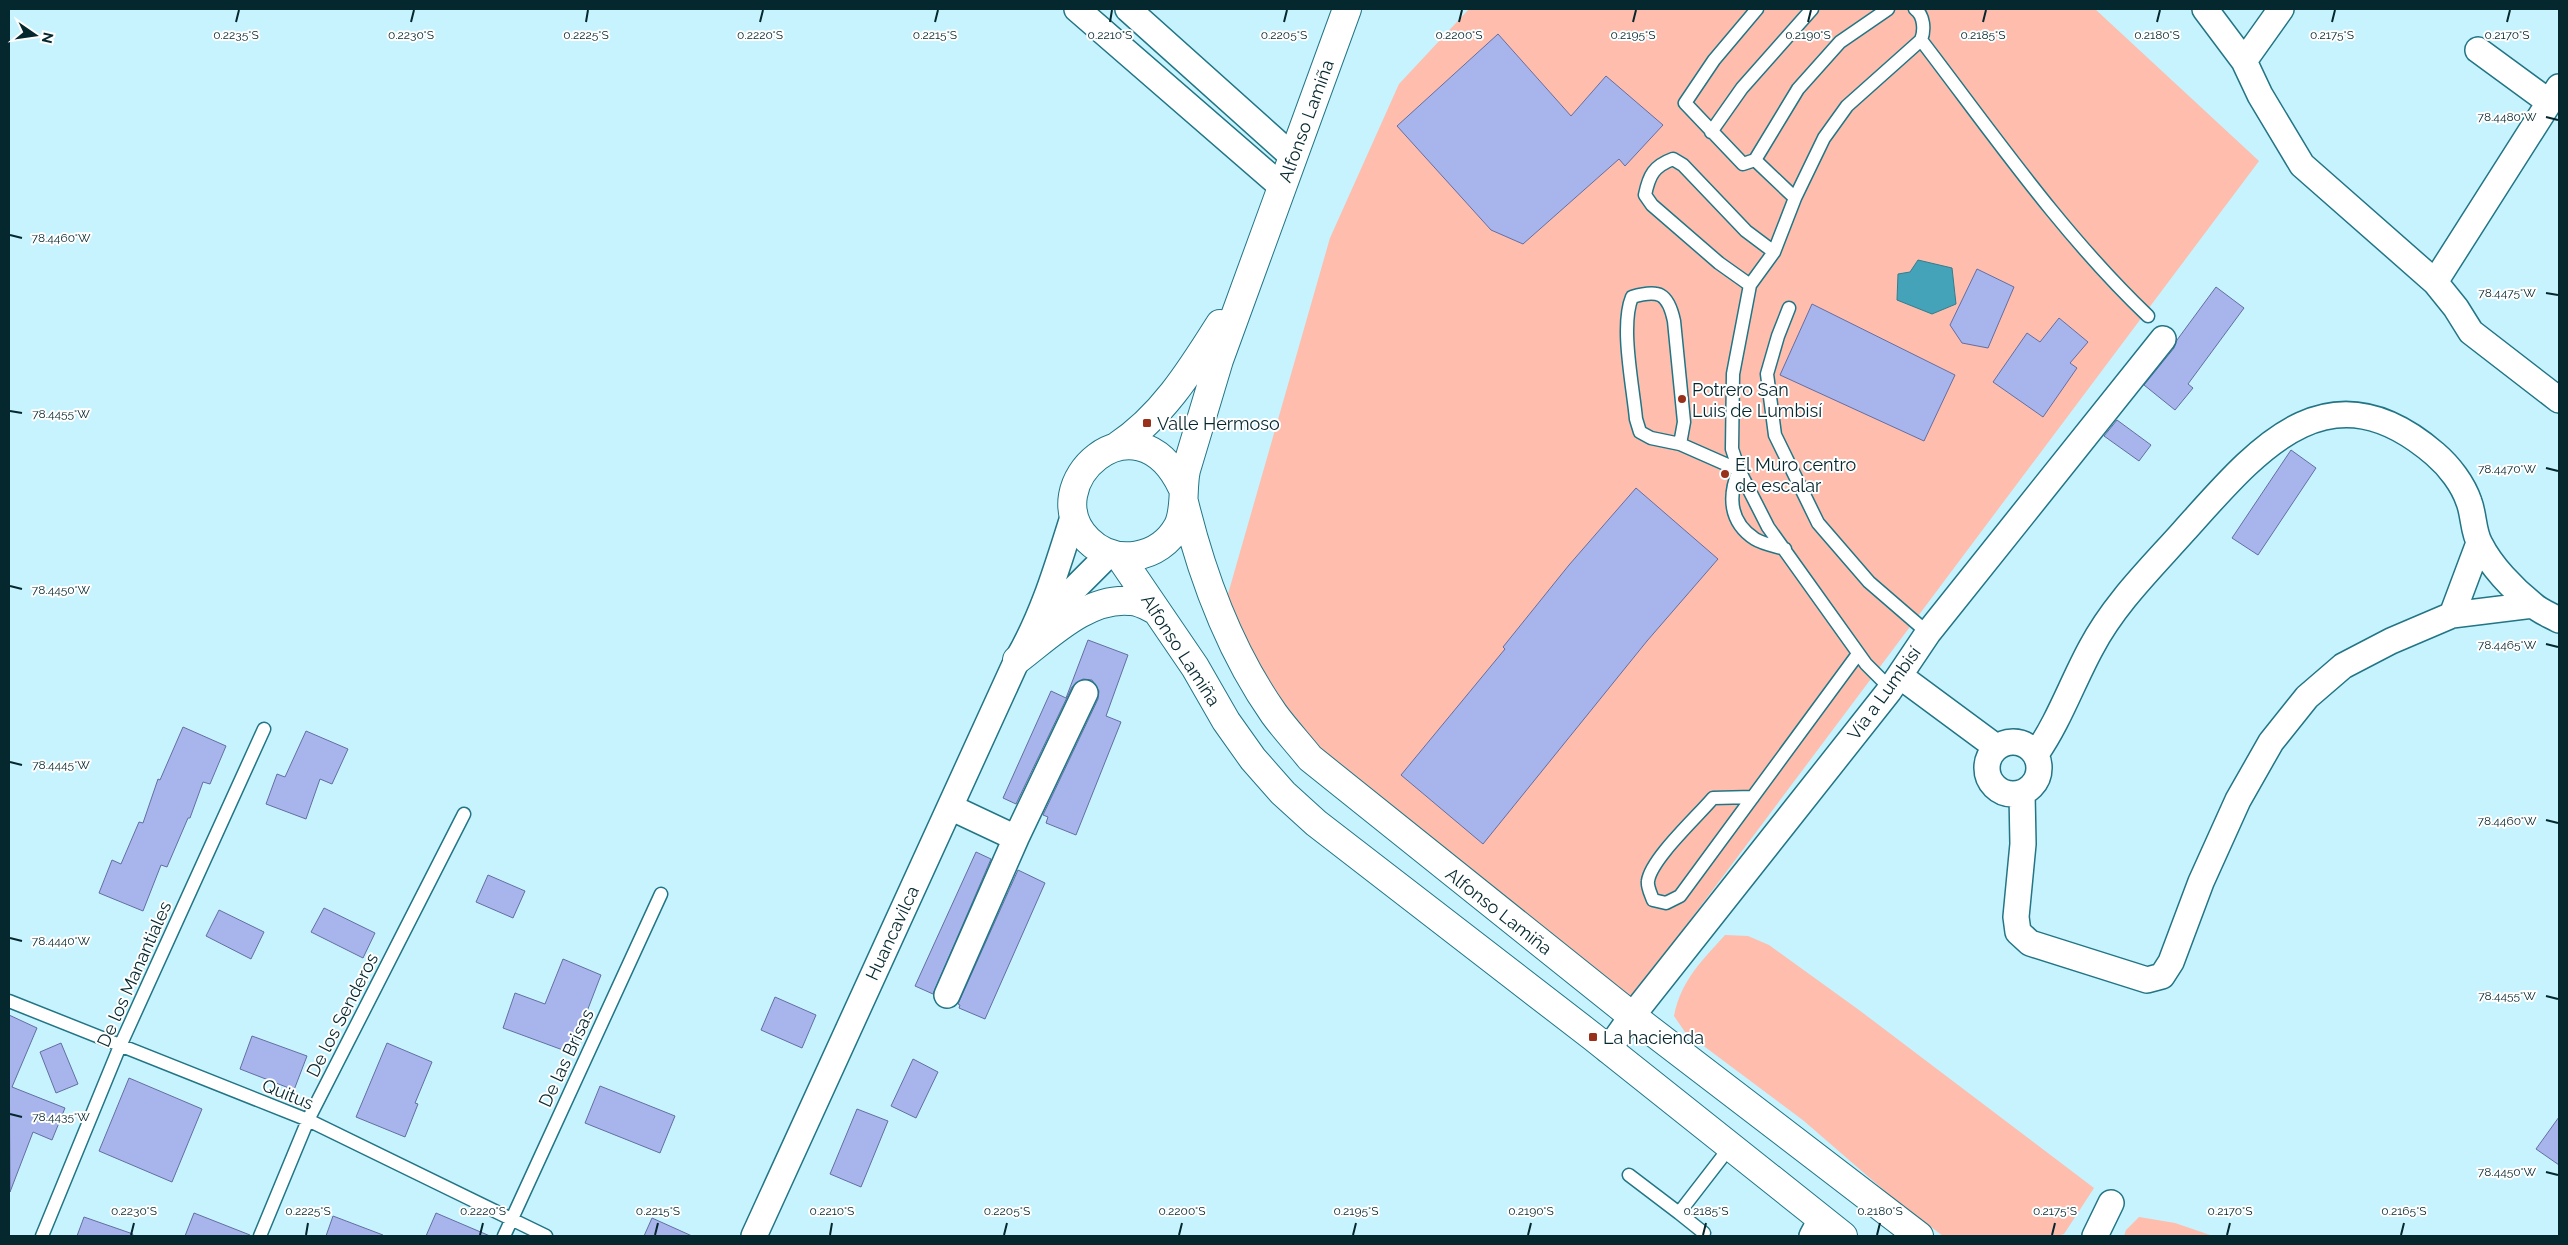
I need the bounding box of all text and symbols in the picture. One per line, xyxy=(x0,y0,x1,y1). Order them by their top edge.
north arrow xyxy=(10,10,60,60)
text: 0.2235°S xyxy=(213,28,259,42)
text: 0.2230°S xyxy=(388,28,434,42)
text: 0.2225°S xyxy=(563,28,609,42)
text: 0.2220°S xyxy=(737,28,783,42)
text: 0.2215°S xyxy=(913,28,957,42)
text: 0.2210°S xyxy=(1088,28,1132,42)
text: 0.2205°S xyxy=(1261,28,1307,42)
text: 0.2200°S xyxy=(1435,28,1483,42)
text: 0.2195°S xyxy=(1610,28,1656,42)
text: 0.2190°S xyxy=(1785,28,1831,42)
text: 0.2185°S xyxy=(1960,28,2006,42)
text: 0.2180°S xyxy=(2134,28,2180,42)
text: 0.2175°S xyxy=(2310,28,2354,42)
text: 0.2170°S xyxy=(2485,28,2529,42)
text: N xyxy=(39,31,57,45)
street label: Alfonso Lamiña xyxy=(1274,57,1338,185)
text: 78.4480°W xyxy=(2478,110,2537,124)
text: 78.4460°W xyxy=(32,231,91,245)
text: 78.4475°W xyxy=(2478,286,2536,300)
place label: Potrero San Luis de Lumbisí xyxy=(1692,379,1822,421)
marker: Potrero San Luis de Lumbisí xyxy=(1676,393,1688,405)
text: 78.4455°W xyxy=(32,407,90,421)
place label: Valle Hermoso xyxy=(1157,413,1280,434)
marker: Valle Hermoso xyxy=(1141,417,1153,429)
place label: El Muro centro de escalar xyxy=(1735,454,1857,496)
text: 78.4470°W xyxy=(2478,462,2536,476)
marker: El Muro centro de escalar xyxy=(1719,468,1731,480)
text: 78.4450°W xyxy=(32,583,91,597)
street label: Alfonso Lamiña xyxy=(1137,590,1225,710)
text: 78.4465°W xyxy=(2478,638,2537,652)
street label: Vía a Lumbisí xyxy=(1843,642,1925,744)
text: 78.4445°W xyxy=(32,758,90,772)
text: 78.4460°W xyxy=(2478,814,2537,828)
street label: Alfonso Lamiña xyxy=(1442,863,1556,959)
street label: Huancavilca xyxy=(861,882,923,984)
street label: De los Manantiales xyxy=(92,898,176,1050)
text: 78.4440°W xyxy=(32,934,91,948)
street label: De los Senderos xyxy=(302,949,382,1080)
text: 78.4455°W xyxy=(2478,989,2536,1003)
street label: De las Brisas xyxy=(534,1006,598,1110)
place label: La hacienda xyxy=(1603,1027,1704,1048)
marker: La hacienda xyxy=(1587,1031,1599,1043)
street label: Quitus xyxy=(259,1074,317,1114)
text: 78.4435°W xyxy=(32,1110,90,1124)
text: 78.4450°W xyxy=(2478,1165,2537,1179)
text: 0.2230°S xyxy=(111,1204,157,1218)
text: 0.2225°S xyxy=(285,1204,331,1218)
text: 0.2220°S xyxy=(460,1204,506,1218)
text: 0.2215°S xyxy=(636,1204,680,1218)
text: 0.2210°S xyxy=(810,1204,854,1218)
text: 0.2205°S xyxy=(984,1204,1030,1218)
text: 0.2200°S xyxy=(1158,1204,1206,1218)
text: 0.2195°S xyxy=(1333,1204,1379,1218)
text: 0.2190°S xyxy=(1508,1204,1554,1218)
text: 0.2185°S xyxy=(1683,1204,1729,1218)
text: 0.2180°S xyxy=(1857,1204,1903,1218)
text: 0.2175°S xyxy=(2033,1204,2077,1218)
text: 0.2170°S xyxy=(2208,1204,2252,1218)
text: 0.2165°S xyxy=(2381,1204,2427,1218)

